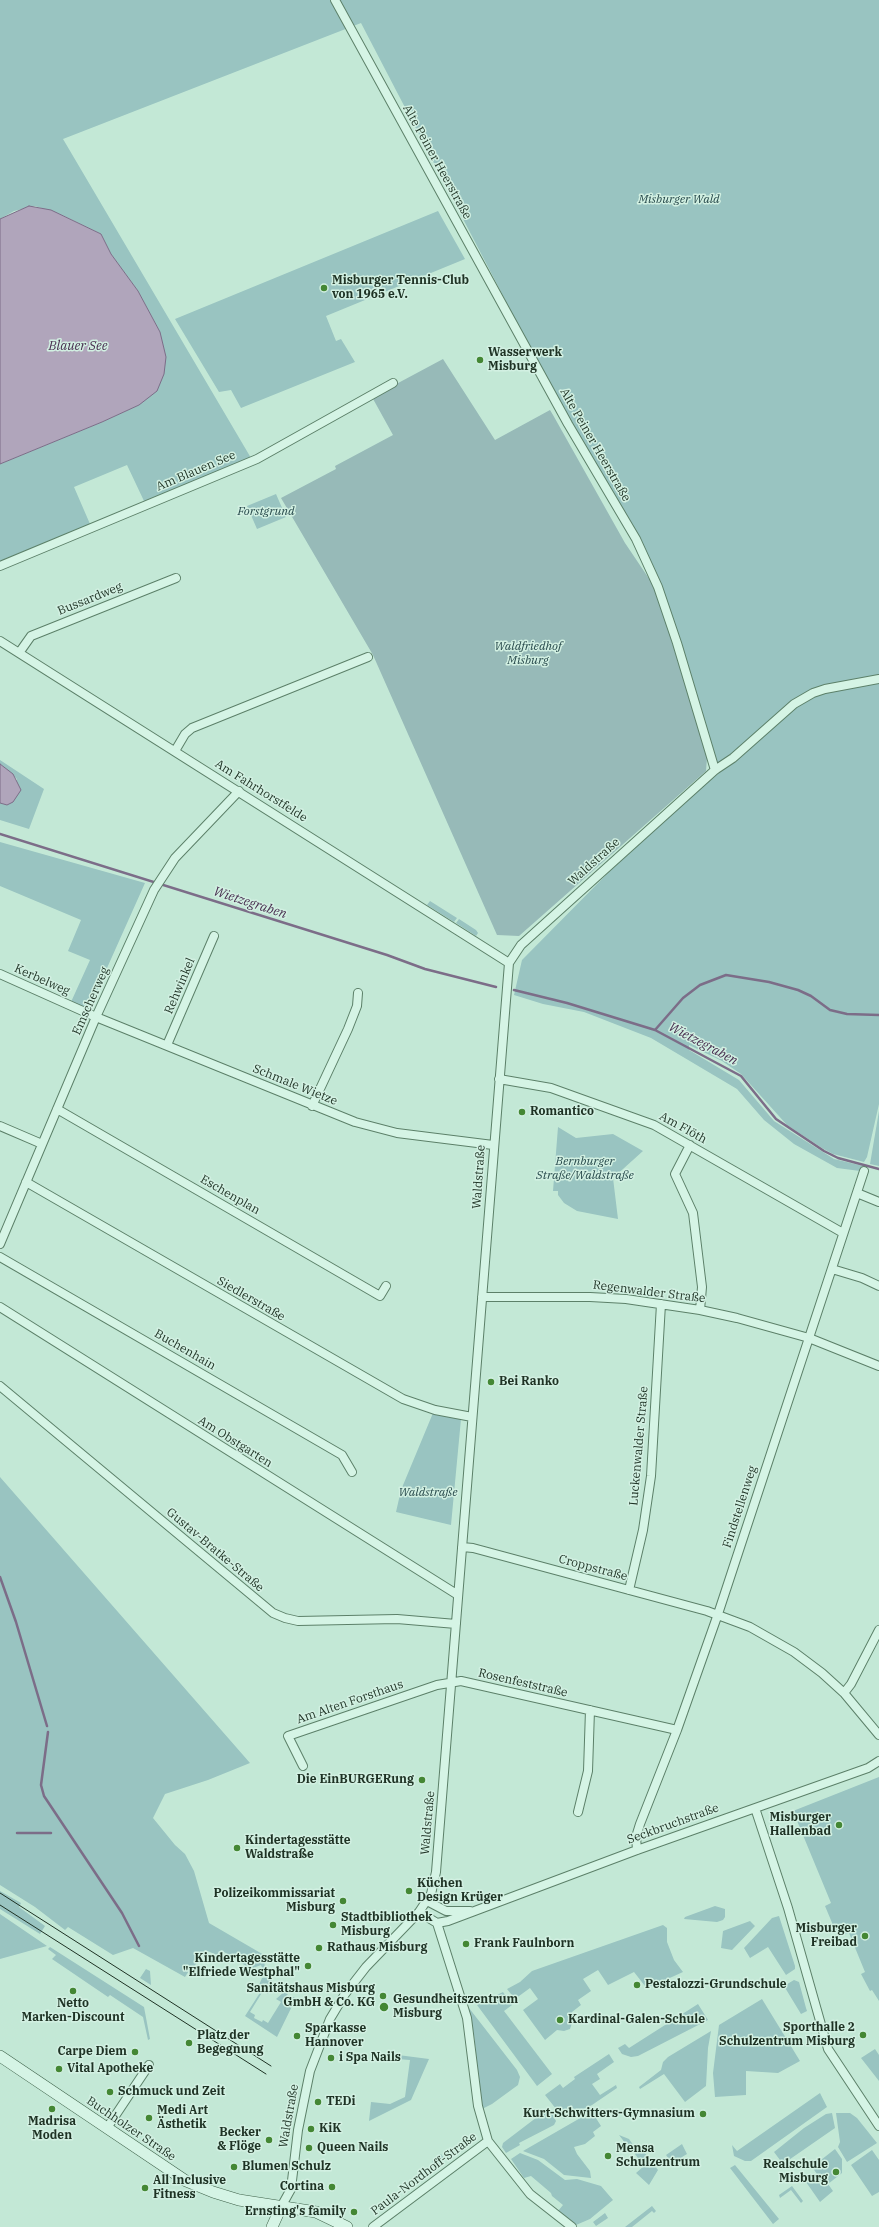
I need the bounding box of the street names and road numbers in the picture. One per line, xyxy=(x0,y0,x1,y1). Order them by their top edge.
street label: Alte Peiner Heerstraße xyxy=(400,102,474,222)
street label: Alte Peiner Heerstraße xyxy=(557,386,633,504)
street label: Am Blauen See xyxy=(154,448,238,494)
street label: Bussardweg xyxy=(56,580,124,618)
street label: Am Fahrhorstfelde xyxy=(212,757,310,825)
street label: Waldstraße xyxy=(565,835,623,889)
street label: Rehwinkel xyxy=(162,956,198,1016)
street label: Kerbelweg xyxy=(12,961,72,999)
street label: Emscherweg xyxy=(70,965,112,1037)
street label: Schmale Wietze xyxy=(251,1061,339,1109)
street label: Am Flöth xyxy=(657,1109,709,1147)
street label: Waldstraße xyxy=(470,1144,488,1210)
street label: Eschenplan xyxy=(198,1172,262,1218)
street label: Siedlerstraße xyxy=(214,1274,288,1324)
street label: Regenwalder Straße xyxy=(592,1278,706,1306)
street label: Buchenhain xyxy=(152,1327,218,1373)
street label: Luckenwalder Straße xyxy=(627,1386,651,1506)
street label: Am Obstgarten xyxy=(195,1413,275,1471)
street label: Findstellenweg xyxy=(720,1464,760,1550)
street label: Gustav-Bratke-Straße xyxy=(163,1505,267,1595)
street label: Croppstraße xyxy=(557,1552,629,1584)
street label: Rosenfeststraße xyxy=(477,1666,569,1700)
street label: Am Alten Forsthaus xyxy=(295,1677,405,1727)
street label: Waldstraße xyxy=(418,1790,438,1856)
street label: Seckbruchstraße xyxy=(625,1801,721,1847)
street label: Waldstraße xyxy=(276,2083,302,2149)
street label: Buchholzer Straße xyxy=(84,2094,178,2164)
street label: Paula-Nordhoff-Straße xyxy=(368,2130,480,2218)

